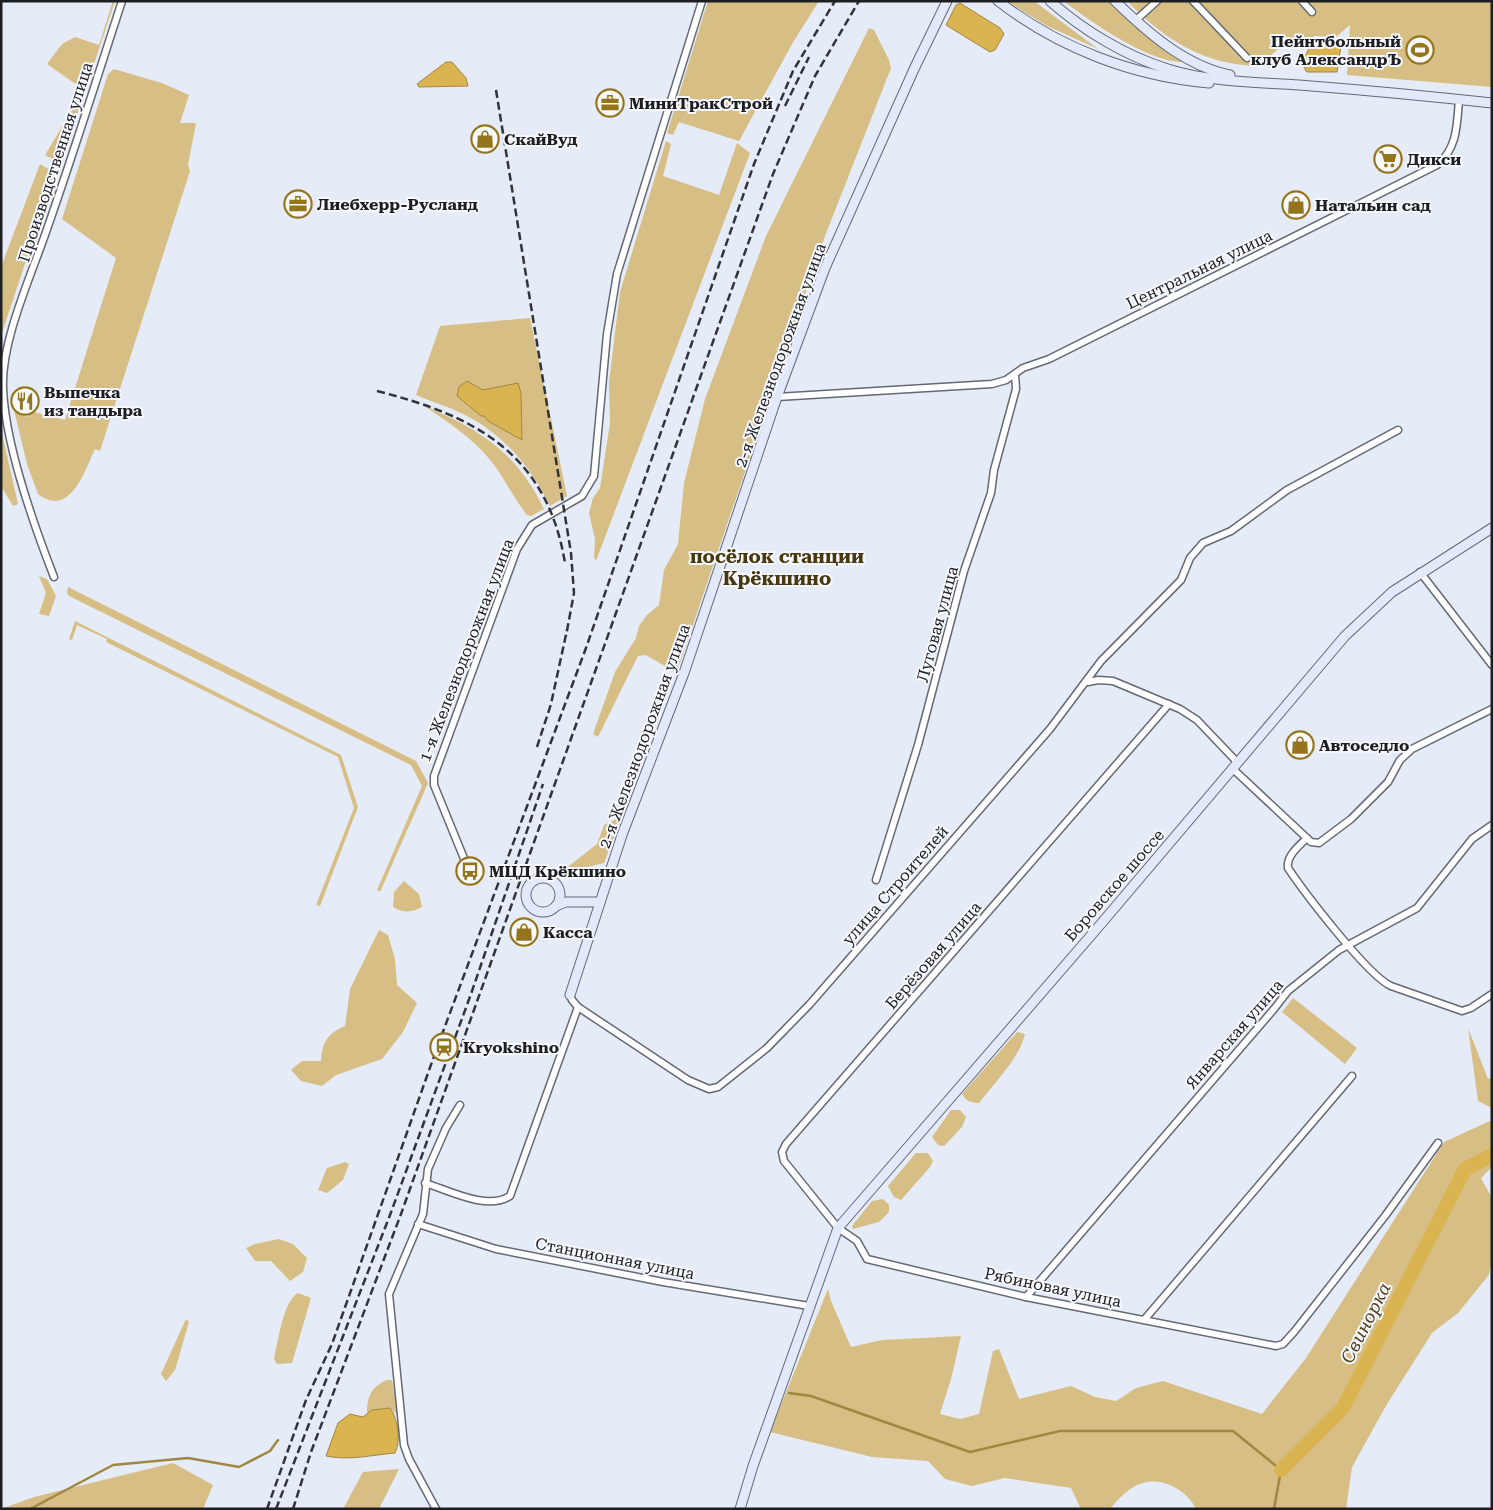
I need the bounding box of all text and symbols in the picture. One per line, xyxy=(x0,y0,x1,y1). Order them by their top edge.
place label: Пейнтбольный клуб АлександрЪ xyxy=(1251,32,1402,69)
sports icon: Пейнтбольный клуб АлександрЪ xyxy=(1405,35,1435,65)
street label: Производственная улица xyxy=(14,60,97,264)
office icon: МиниТракСтрой xyxy=(595,88,625,118)
place label: МиниТракСтрой xyxy=(629,94,773,113)
shop icon: СкайВуд xyxy=(470,124,500,154)
place label: СкайВуд xyxy=(504,130,577,149)
supermarket icon: Дикси xyxy=(1373,144,1403,174)
place label: Дикси xyxy=(1407,150,1461,169)
office icon: Лиебхерр-Русланд xyxy=(283,189,313,219)
shop icon: Натальин сад xyxy=(1281,190,1311,220)
place label: Лиебхерр-Русланд xyxy=(317,195,478,214)
place label: Натальин сад xyxy=(1315,196,1431,215)
street label: Центральная улица xyxy=(1123,226,1276,313)
street label: 2-я Железнодорожная улица xyxy=(731,240,830,470)
place label: Выпечка из тандыра xyxy=(44,383,143,420)
restaurant icon: Выпечка из тандыра xyxy=(10,386,40,416)
street label: 1-я Железнодорожная улица xyxy=(415,536,518,764)
district label: посёлок станции Крёкшино xyxy=(690,545,864,590)
street label: Луговая улица xyxy=(913,564,962,684)
street label: 2-я Железнодорожная улица xyxy=(595,621,694,851)
shop icon: Автоседло xyxy=(1285,730,1315,760)
place label: Автоседло xyxy=(1319,736,1409,755)
street label: улица Строителей xyxy=(838,822,953,949)
street label: Боровское шоссе xyxy=(1061,825,1168,945)
bus stop icon: МЦД Крёкшино xyxy=(455,856,485,886)
place label: МЦД Крёкшино xyxy=(489,862,626,881)
street label: Берёзовая улица xyxy=(882,897,985,1013)
shop icon: Касса xyxy=(509,917,539,947)
place label: Касса xyxy=(543,923,593,942)
street label: Январская улица xyxy=(1182,975,1287,1093)
station icon: Kryokshino xyxy=(429,1032,459,1062)
place label: Kryokshino xyxy=(463,1038,559,1057)
street label: Станционная улица xyxy=(534,1234,696,1283)
street label: Рябиновая улица xyxy=(983,1264,1124,1311)
water label: Свинорка xyxy=(1336,1279,1395,1367)

